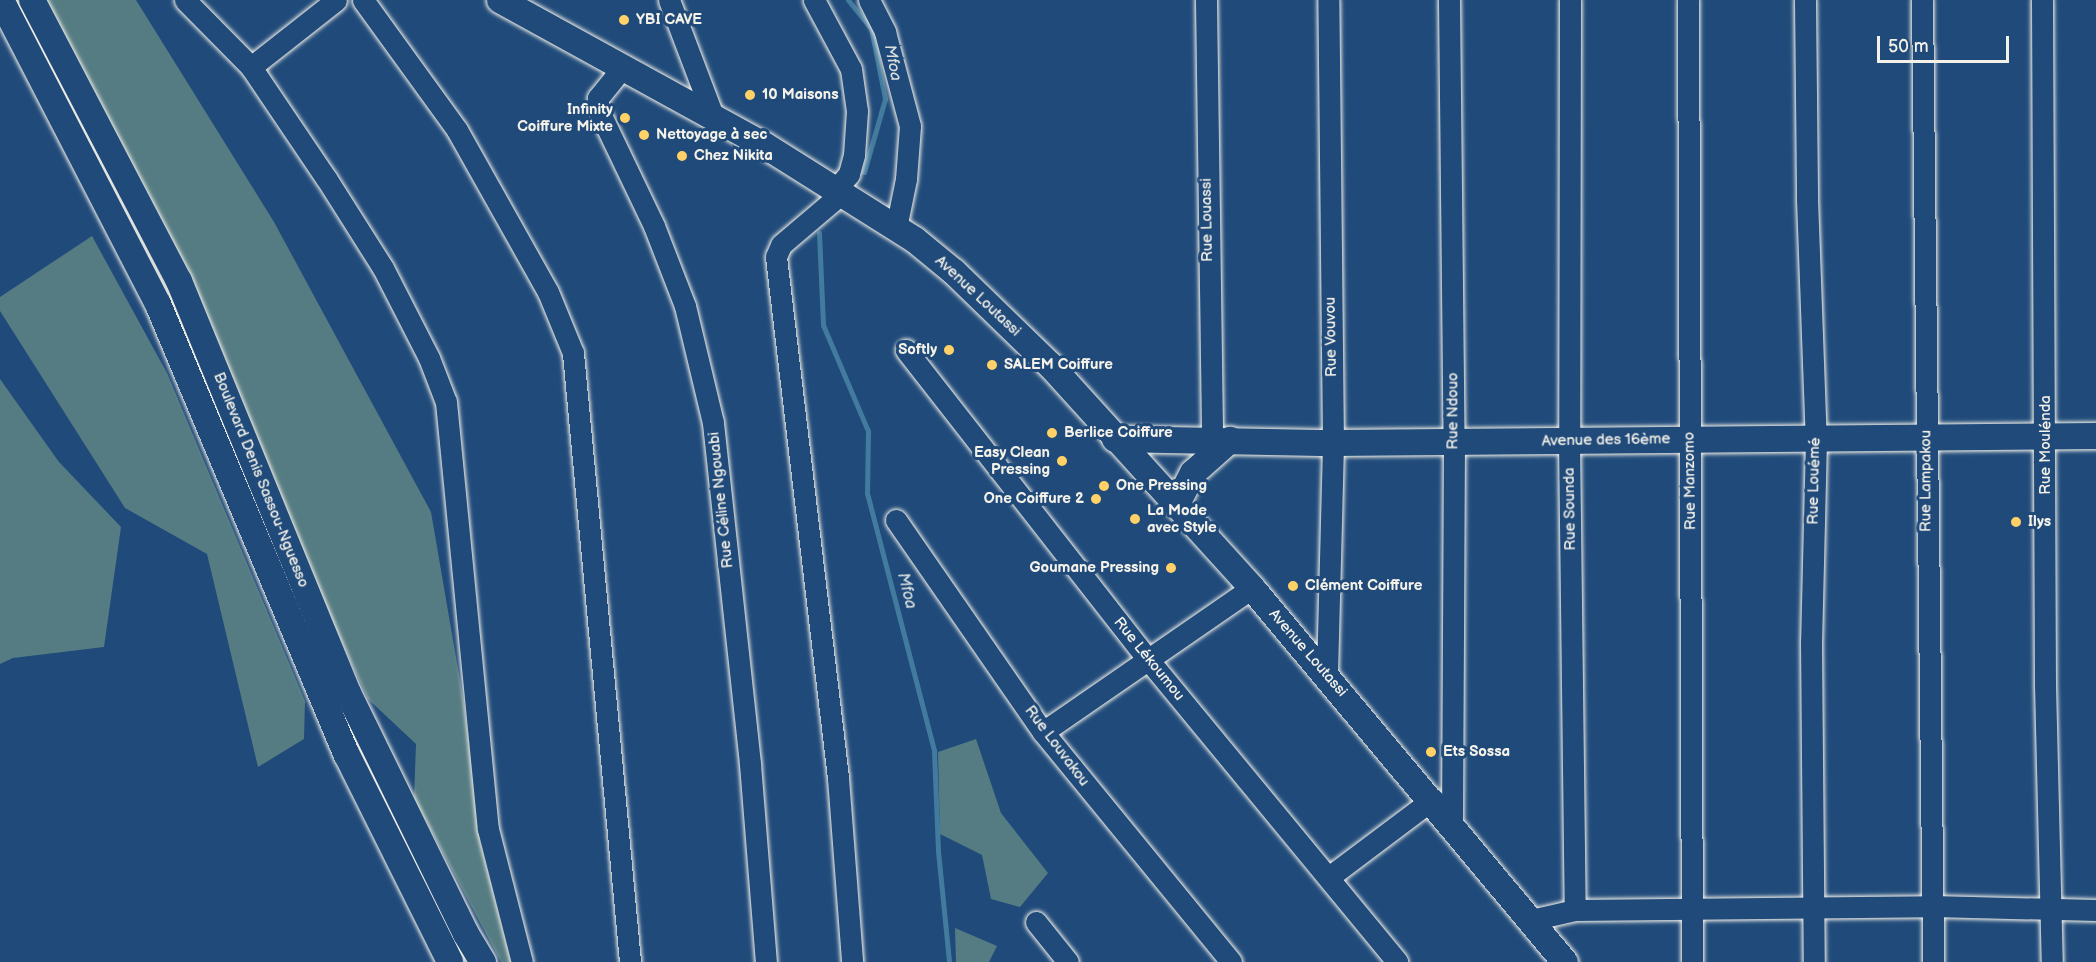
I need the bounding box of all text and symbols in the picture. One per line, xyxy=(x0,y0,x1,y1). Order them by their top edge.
place label: YBI CAVE xyxy=(636,11,702,29)
marker: YBI CAVE xyxy=(617,13,631,27)
scale bar xyxy=(1880,24,2012,62)
text: 50 m xyxy=(1888,36,1929,57)
water label: Mfoa xyxy=(879,43,905,83)
place label: 10 Maisons xyxy=(762,86,839,104)
marker: 10 Maisons xyxy=(743,88,757,102)
place label: Infinity Coiffure Mixte xyxy=(517,100,613,135)
marker: Infinity Coiffure Mixte xyxy=(618,111,632,125)
place label: Nettoyage à sec xyxy=(656,126,768,144)
marker: Nettoyage à sec xyxy=(637,128,651,142)
place label: Chez Nikita xyxy=(694,147,773,165)
marker: Chez Nikita xyxy=(675,149,689,163)
street label: Rue Louassi xyxy=(1197,178,1217,262)
street label: Avenue Loutassi xyxy=(932,252,1024,340)
street label: Rue Vouvou xyxy=(1321,297,1341,377)
place label: Softly xyxy=(898,341,937,359)
marker: Softly xyxy=(942,343,956,357)
place label: SALEM Coiffure xyxy=(1004,356,1113,374)
marker: SALEM Coiffure xyxy=(985,358,999,372)
street label: Boulevard Denis Sassou-Nguesso xyxy=(209,370,313,590)
street label: Rue Ndouo xyxy=(1444,372,1462,450)
street label: Rue Moulénda xyxy=(2037,395,2055,495)
place label: Berlice Coiffure xyxy=(1064,424,1173,442)
marker: Berlice Coiffure xyxy=(1045,426,1059,440)
street label: Avenue des 16ème xyxy=(1542,430,1670,450)
street label: Rue Lampakou xyxy=(1917,430,1935,532)
street label: Rue Céline Ngouabi xyxy=(705,431,737,569)
street label: Rue Manzomo xyxy=(1680,432,1700,530)
street label: Rue Louémé xyxy=(1804,437,1824,525)
place label: Easy Clean Pressing xyxy=(974,443,1050,478)
marker: Easy Clean Pressing xyxy=(1055,454,1069,468)
street label: Rue Sounda xyxy=(1560,467,1580,551)
place label: One Pressing xyxy=(1116,477,1207,495)
marker: One Pressing xyxy=(1097,479,1111,493)
place label: One Coiffure 2 xyxy=(984,490,1084,508)
marker: One Coiffure 2 xyxy=(1089,492,1103,506)
place label: La Mode avec Style xyxy=(1147,501,1217,536)
marker: La Mode avec Style xyxy=(1128,512,1142,526)
place label: Ilys xyxy=(2028,513,2051,531)
marker: Ilys xyxy=(2009,515,2023,529)
place label: Goumane Pressing xyxy=(1030,559,1159,577)
marker: Goumane Pressing xyxy=(1164,561,1178,575)
water label: Mfoa xyxy=(892,571,920,611)
place label: Clément Coiffure xyxy=(1305,577,1422,595)
marker: Clément Coiffure xyxy=(1286,579,1300,593)
street label: Avenue Loutassi xyxy=(1265,605,1351,701)
street label: Rue Lékoumou xyxy=(1110,614,1188,704)
street label: Rue Louvakou xyxy=(1021,702,1093,790)
place label: Ets Sossa xyxy=(1443,743,1510,761)
marker: Ets Sossa xyxy=(1424,745,1438,759)

